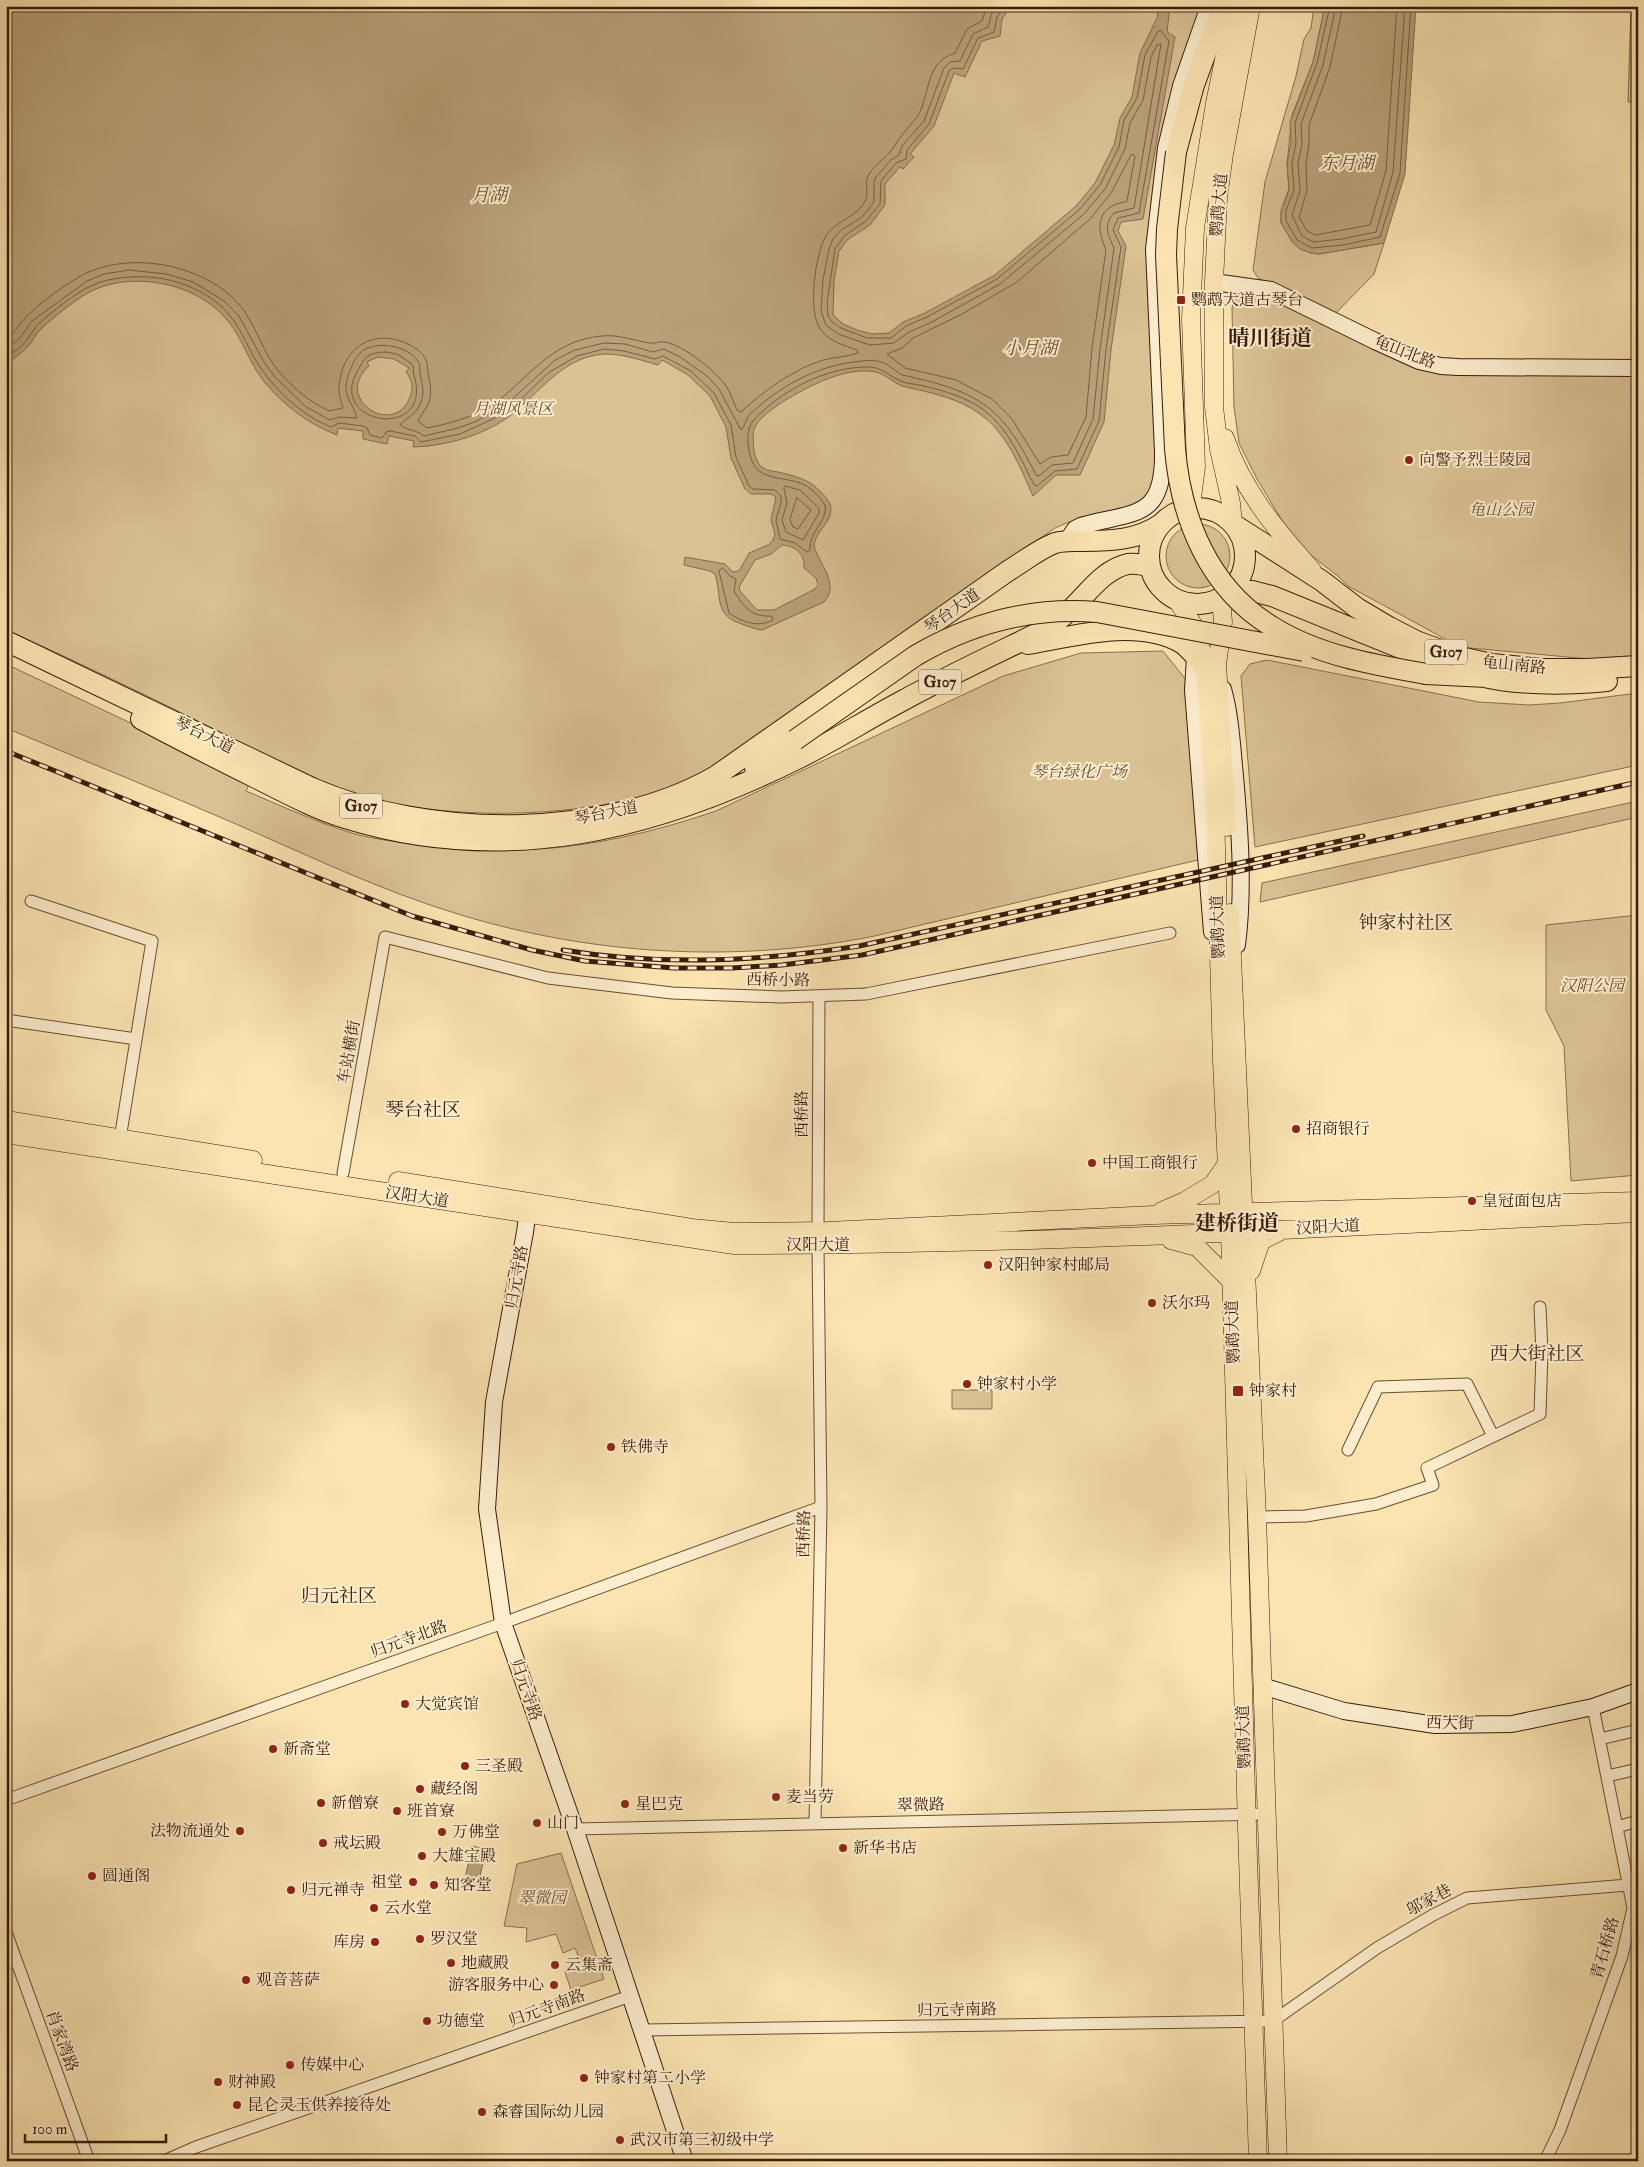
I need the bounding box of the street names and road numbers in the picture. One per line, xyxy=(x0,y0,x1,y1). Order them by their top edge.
street label: 鹦鹉大道 xyxy=(1206,172,1232,238)
street label: 龟山北路 xyxy=(1372,331,1438,373)
street label: 琴台大道 xyxy=(920,584,984,638)
road number: G107 xyxy=(1425,640,1467,664)
street label: 龟山南路 xyxy=(1481,652,1547,678)
road number: G107 xyxy=(919,670,961,694)
street label: 琴台大道 xyxy=(171,712,237,758)
road number: G107 xyxy=(340,794,382,818)
street label: 琴台大道 xyxy=(573,797,639,829)
street label: 鹦鹉大道 xyxy=(1207,895,1229,959)
street label: 西桥小路 xyxy=(746,969,810,991)
street label: 车站横街 xyxy=(334,1019,364,1085)
street label: 西桥路 xyxy=(792,1090,812,1138)
street label: 汉阳大道 xyxy=(384,1182,450,1212)
street label: 汉阳大道 xyxy=(1296,1215,1360,1239)
street label: 汉阳大道 xyxy=(786,1235,850,1255)
street label: 归元寺路 xyxy=(502,1244,532,1310)
street label: 鹦鹉大道 xyxy=(1222,1300,1244,1364)
street label: 西桥路 xyxy=(794,1510,814,1558)
street label: 归元寺北路 xyxy=(368,1616,450,1662)
street label: 归元寺路 xyxy=(506,1656,546,1724)
street label: 鹦鹉大道 xyxy=(1233,1705,1255,1769)
street label: 西大街 xyxy=(1426,1712,1474,1734)
street label: 翠微路 xyxy=(897,1795,945,1815)
street label: 邬家巷 xyxy=(1403,1880,1455,1920)
street label: 青石桥路 xyxy=(1587,1914,1623,1982)
street label: 归元寺南路 xyxy=(506,1985,588,2031)
street label: 归元寺南路 xyxy=(917,1999,997,2021)
street label: 肖家湾路 xyxy=(42,2008,82,2074)

